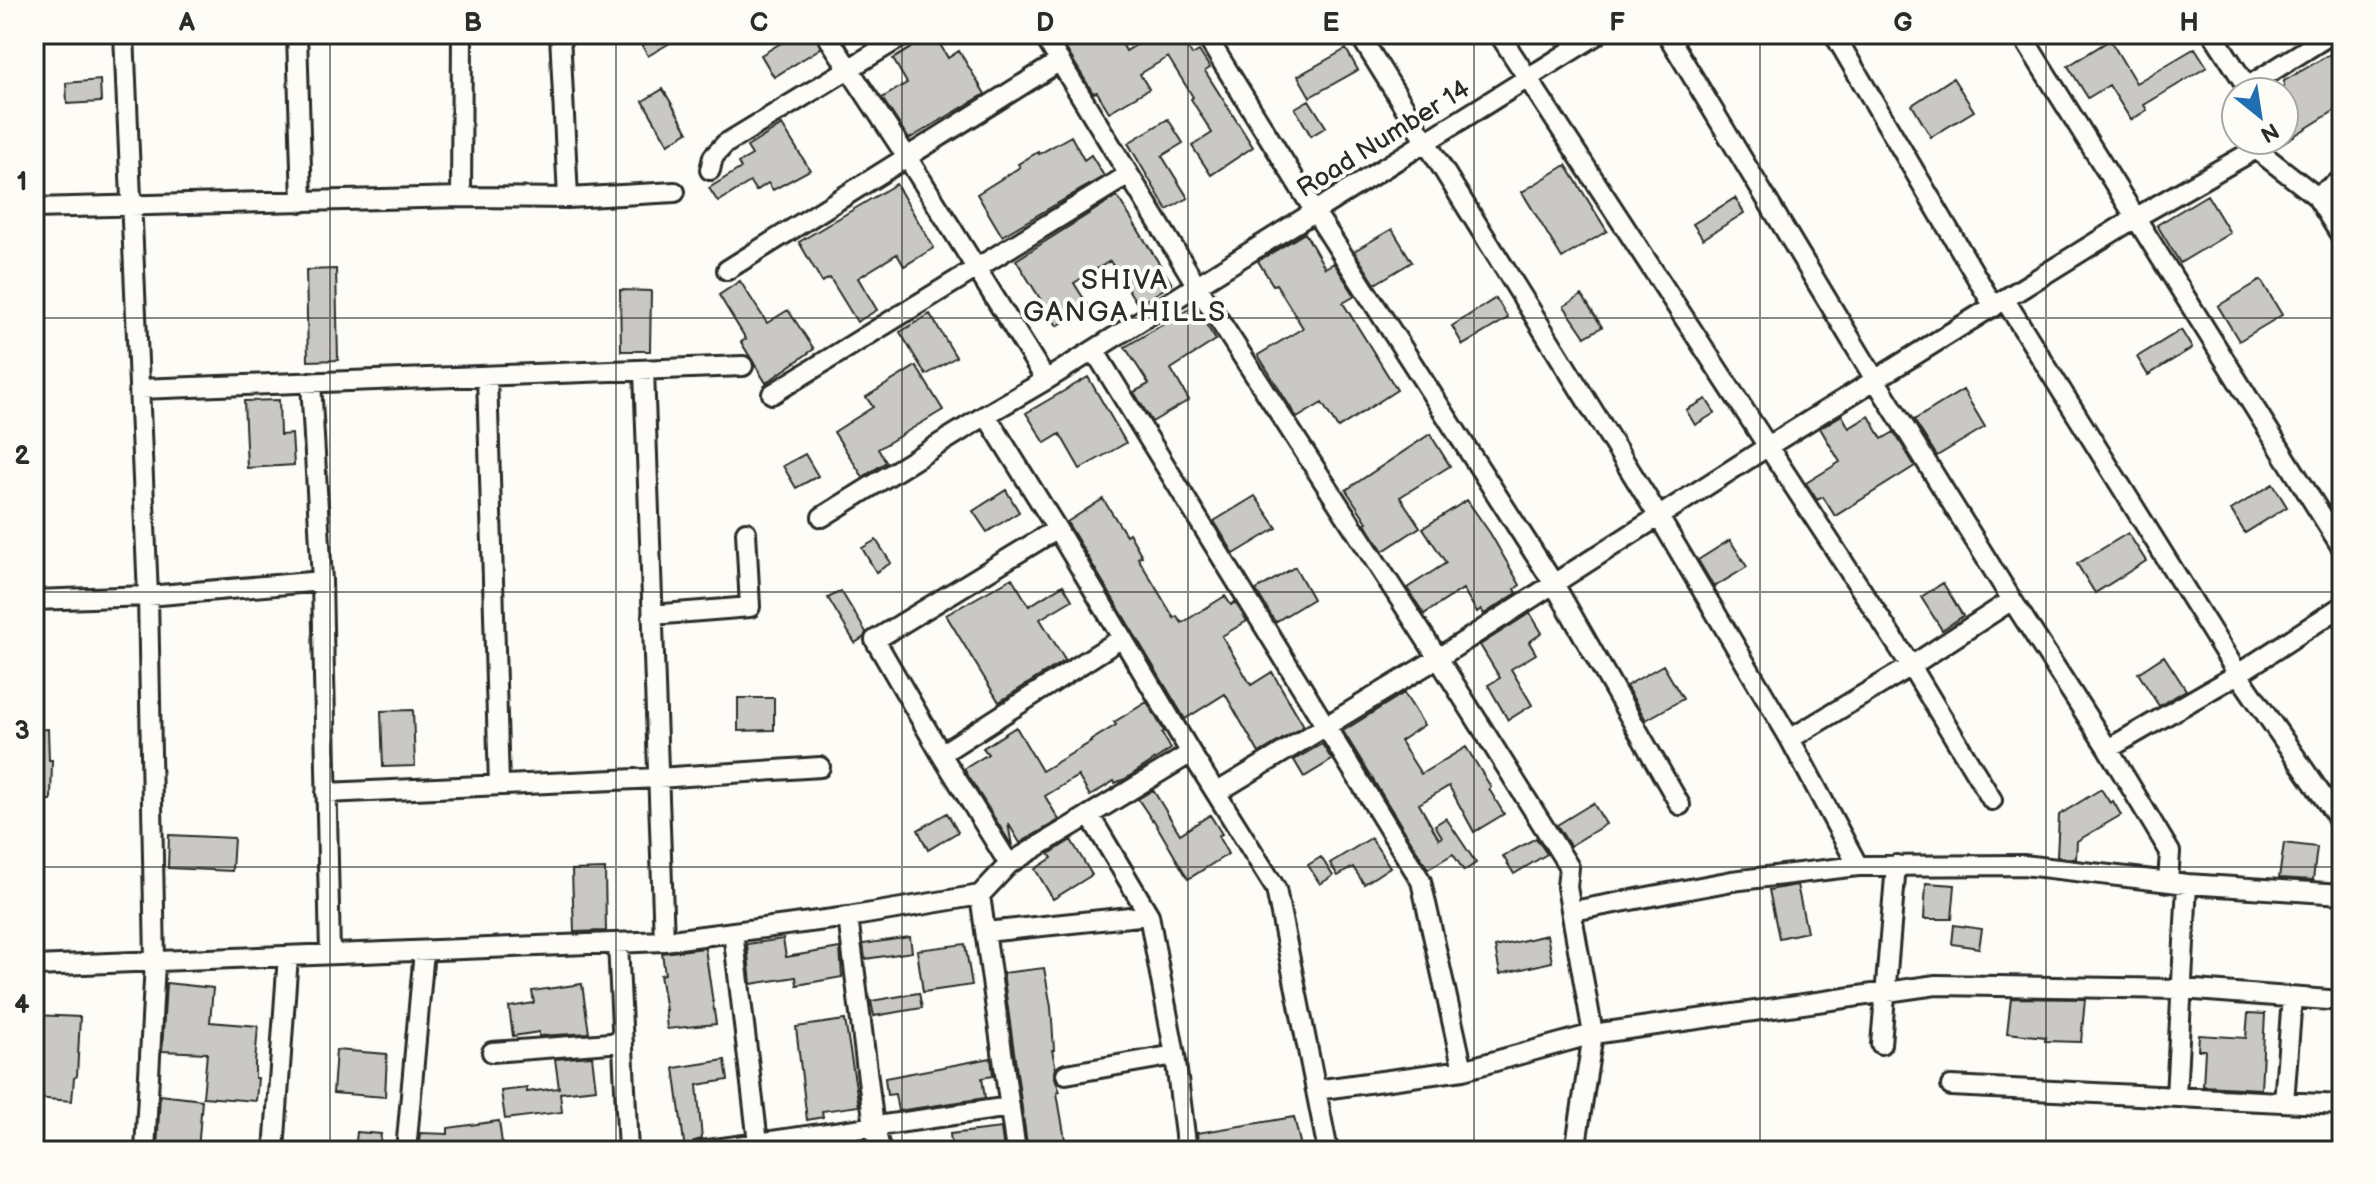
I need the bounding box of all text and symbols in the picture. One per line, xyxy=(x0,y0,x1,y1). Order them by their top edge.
text: A xyxy=(178,8,195,39)
text: B xyxy=(464,8,482,39)
text: C xyxy=(750,8,768,39)
text: D xyxy=(1036,8,1054,39)
text: E xyxy=(1323,8,1340,39)
text: F xyxy=(1609,8,1625,39)
text: G xyxy=(1893,8,1913,39)
text: H xyxy=(2179,8,2199,39)
street label: Road Number 14 xyxy=(1292,74,1476,205)
north arrow xyxy=(2220,76,2300,156)
text: N xyxy=(2255,116,2283,148)
text: 1 xyxy=(17,167,27,198)
district label: SHIVA GANGA HILLS xyxy=(1023,264,1227,329)
text: 2 xyxy=(14,441,30,472)
text: 3 xyxy=(14,716,30,747)
text: 4 xyxy=(14,990,30,1021)

